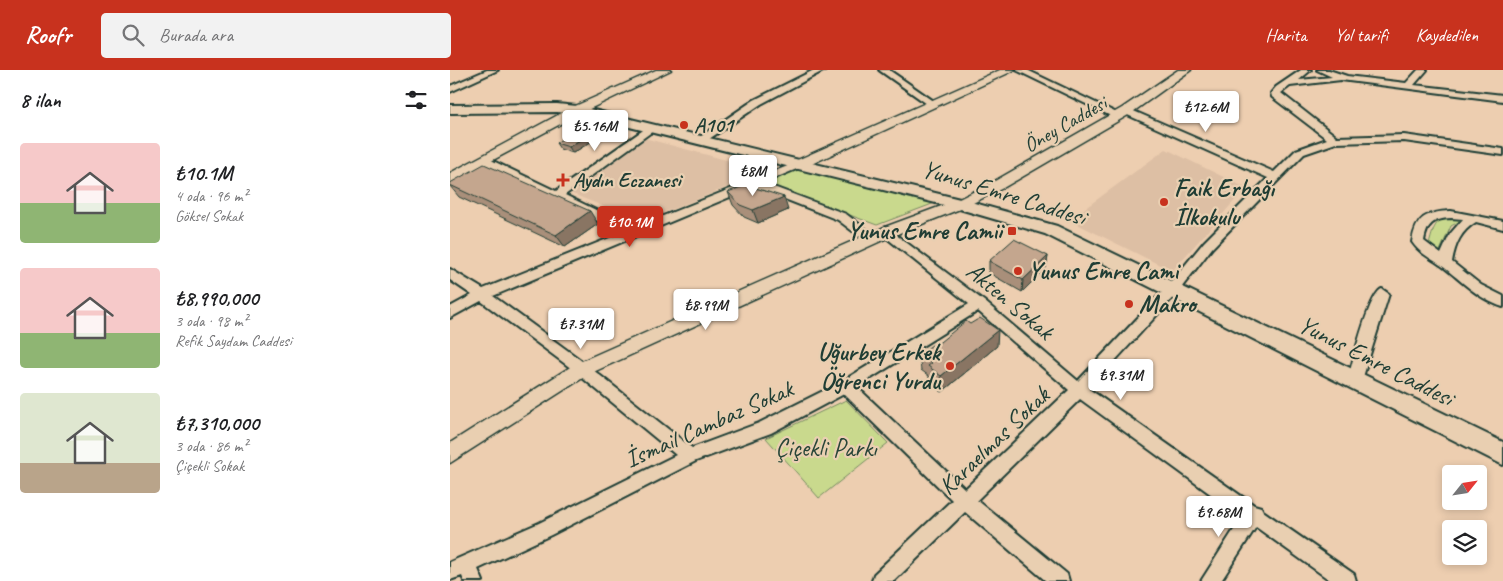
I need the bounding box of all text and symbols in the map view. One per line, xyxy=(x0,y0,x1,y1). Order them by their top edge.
search box xyxy=(101,13,451,58)
text: Roofr xyxy=(25,20,71,50)
icon: search xyxy=(119,21,147,49)
text: Burada ara xyxy=(159,23,233,47)
text: Harita xyxy=(1266,24,1307,46)
text: Yol tarifi xyxy=(1335,24,1388,46)
text: Kaydedilen xyxy=(1416,24,1478,46)
icon: filters xyxy=(402,86,430,114)
text: 8 ilan xyxy=(20,87,61,113)
street label: Öney Caddesi xyxy=(1019,88,1114,158)
pin: ₺12.6M xyxy=(1165,90,1247,133)
text: ₺12.6M xyxy=(1184,97,1228,117)
pin: ₺5.16M xyxy=(554,109,636,152)
place label: A101 xyxy=(694,112,736,138)
text: ₺5.16M xyxy=(573,116,617,136)
marker: A101 xyxy=(678,119,690,131)
street label: Yunus Emre Caddesi xyxy=(918,153,1093,234)
pin: ₺8M xyxy=(729,154,777,197)
text: ₺10.1M xyxy=(175,160,232,186)
text: ₺8M xyxy=(740,161,766,181)
icon: home xyxy=(60,163,120,223)
place label: Aydın Eczanesi xyxy=(573,167,684,193)
place label: Faik Erbağı İlkokulu xyxy=(1174,172,1275,233)
marker: Aydın Eczanesi xyxy=(557,174,569,186)
text: 4 oda · 96 m² xyxy=(175,186,248,206)
marker: Faik Erbağı İlkokulu xyxy=(1158,196,1170,208)
text: Göksel Sokak xyxy=(175,206,243,226)
pin: ₺10.1M xyxy=(589,206,671,248)
text: ₺10.1M xyxy=(608,212,652,232)
place label: Yunus Emre Camii xyxy=(847,215,1005,247)
marker: Yunus Emre Camii xyxy=(1006,225,1018,237)
street label: Akten Sokak xyxy=(960,255,1062,348)
place label: Yunus Emre Cami xyxy=(1028,255,1181,287)
marker: Yunus Emre Cami xyxy=(1012,265,1024,277)
text: ₺8,990,000 xyxy=(175,285,258,311)
icon: home xyxy=(60,288,120,348)
pin: ₺8.99M xyxy=(665,288,747,331)
place label: Makro xyxy=(1139,288,1199,320)
text: ₺8.99M xyxy=(684,295,728,315)
marker: Makro xyxy=(1123,298,1135,310)
pin: ₺7.31M xyxy=(540,308,622,350)
street label: Yunus Emre Caddesi xyxy=(1293,308,1462,415)
text: 3 oda · 98 m² xyxy=(175,311,248,331)
text: ₺7.31M xyxy=(559,314,603,334)
text: Refik Saydam Caddesi xyxy=(175,331,292,351)
place label: Uğurbey Erkek Öğrenci Yurdu xyxy=(817,336,943,397)
pin: ₺9.31M xyxy=(1080,358,1162,401)
marker: Uğurbey Erkek Öğrenci Yurdu xyxy=(944,360,956,372)
text: ₺9.31M xyxy=(1099,365,1143,385)
street label: İsmail Cambaz Sokak xyxy=(620,372,800,475)
street label: Karaelmas Sokak xyxy=(932,379,1058,502)
text: ₺7,310,000 xyxy=(175,410,259,436)
icon: home xyxy=(60,413,120,473)
park label: Çiçekli Parkı xyxy=(775,432,878,464)
text: 3 oda · 86 m² xyxy=(175,436,248,456)
text: Çiçekli Sokak xyxy=(175,456,244,476)
north arrow xyxy=(1442,465,1488,510)
map controls xyxy=(1442,465,1487,565)
pin: ₺9.68M xyxy=(1178,496,1260,538)
text: ₺9.68M xyxy=(1197,502,1241,522)
button: layers xyxy=(1442,520,1487,565)

